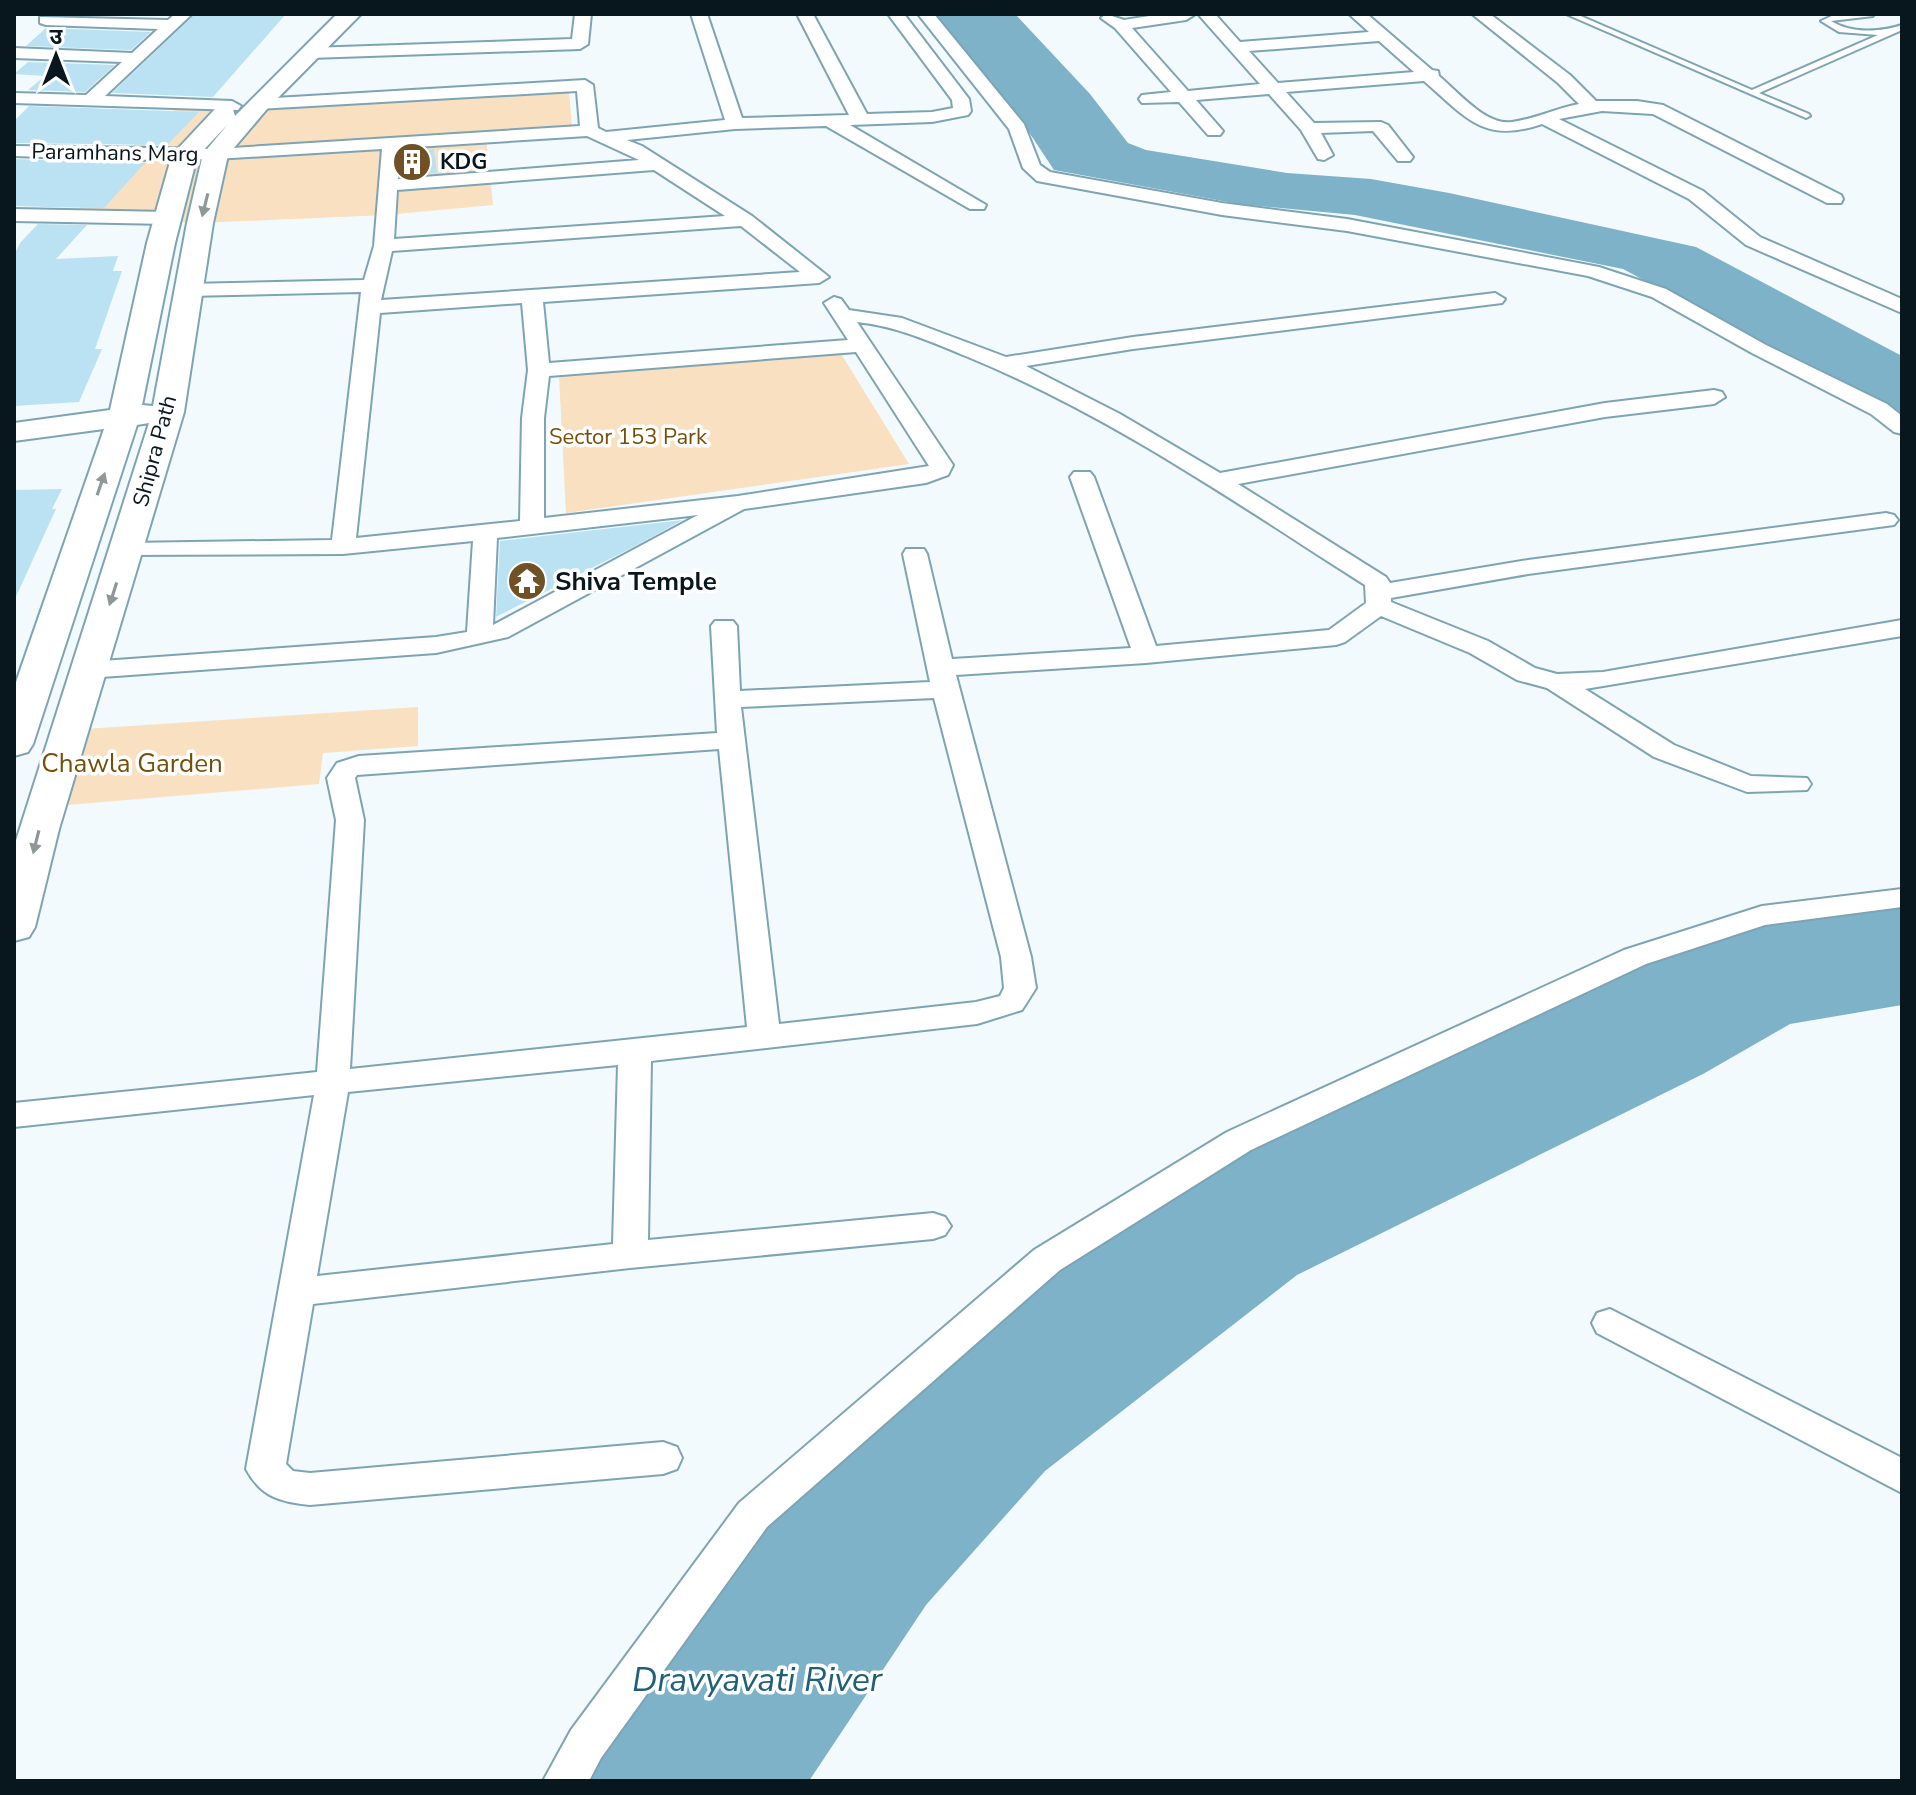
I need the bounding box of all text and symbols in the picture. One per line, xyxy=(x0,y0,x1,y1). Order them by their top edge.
north arrow xyxy=(16,16,96,96)
text: उ xyxy=(50,22,64,52)
street label: Paramhans Marg xyxy=(31,137,199,169)
building icon: KDG xyxy=(391,141,433,183)
place label: KDG xyxy=(440,147,488,177)
one-way arrow xyxy=(198,193,210,218)
street label: Shipra Path xyxy=(126,392,184,510)
park label: Sector 153 Park xyxy=(549,422,708,452)
one-way arrow xyxy=(95,472,107,496)
temple icon: Shiva Temple xyxy=(506,560,548,602)
place label: Shiva Temple xyxy=(555,564,717,599)
one-way arrow xyxy=(106,582,118,606)
park label: Chawla Garden xyxy=(41,746,223,781)
one-way arrow xyxy=(29,829,41,854)
water label: Dravyavati River xyxy=(632,1657,883,1703)

